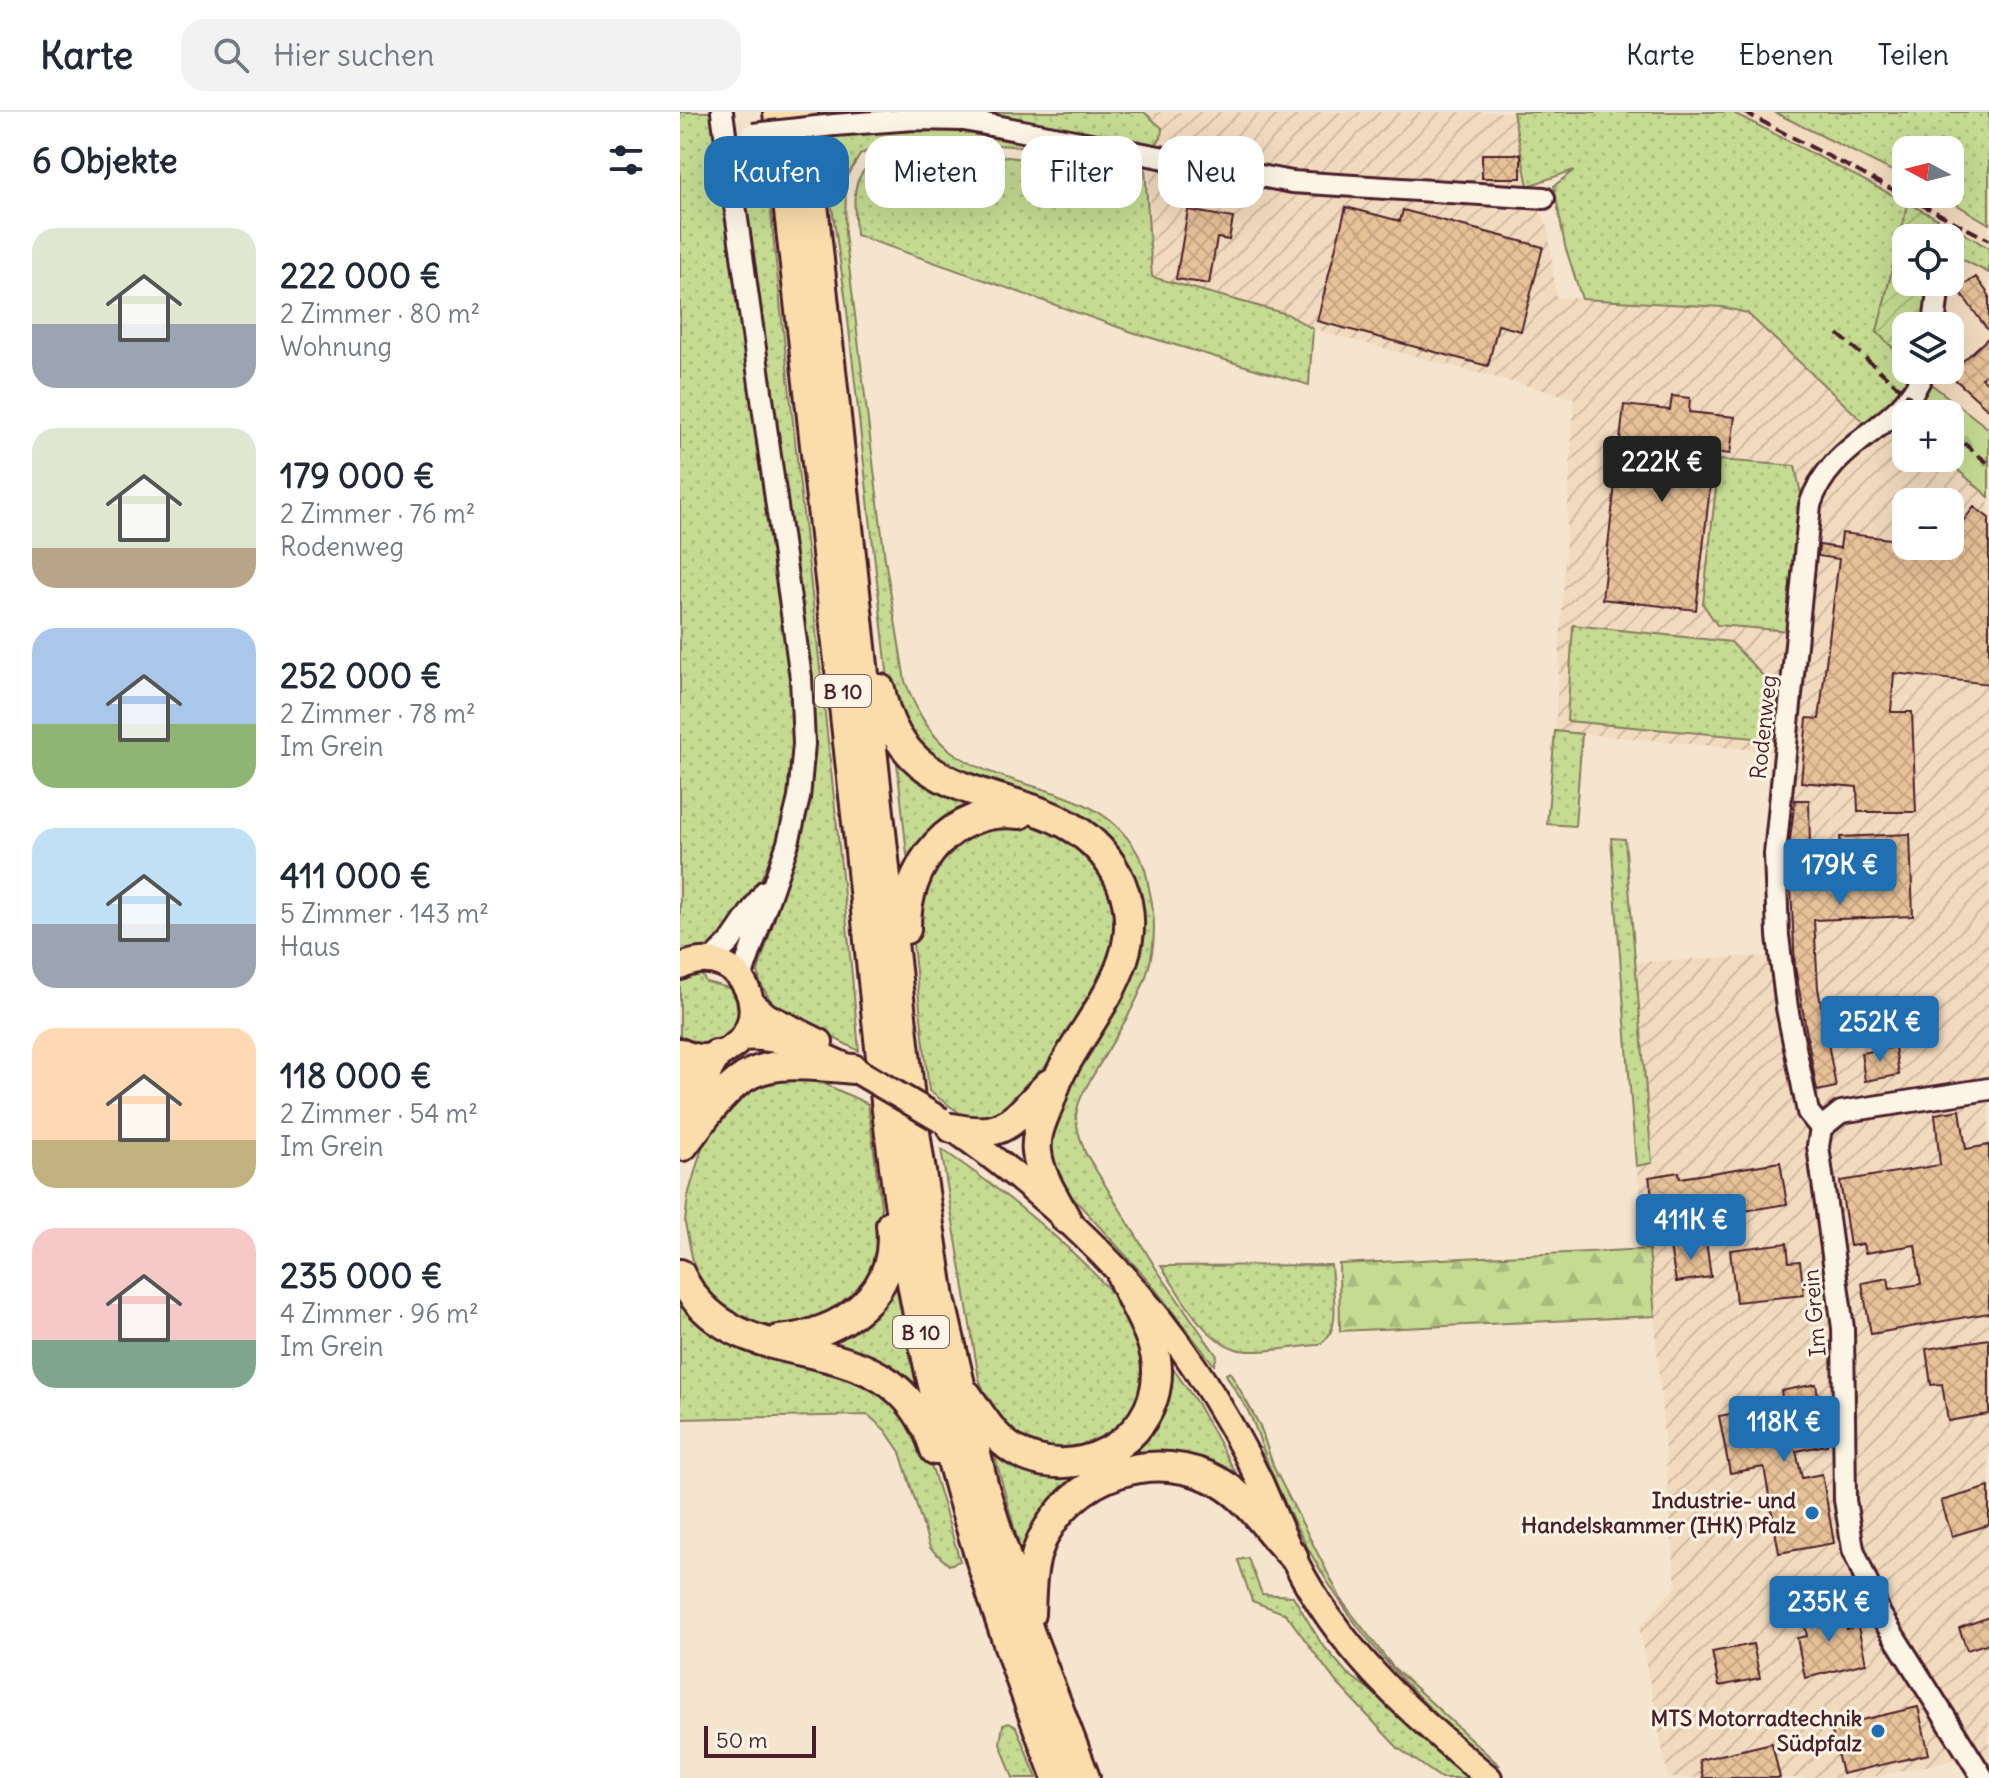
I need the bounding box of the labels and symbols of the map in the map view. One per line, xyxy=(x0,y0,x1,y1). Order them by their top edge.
north arrow xyxy=(1892,136,1964,208)
pin: 222K € xyxy=(1597,436,1727,504)
street label: Rodenweg xyxy=(1744,673,1782,781)
road number: B 10 xyxy=(815,675,871,707)
pin: 179K € xyxy=(1775,839,1905,907)
pin: 252K € xyxy=(1815,996,1945,1064)
pin: 411K € xyxy=(1626,1194,1756,1262)
street label: Im Grein xyxy=(1796,1268,1832,1358)
road number: B 10 xyxy=(893,1316,949,1348)
pin: 118K € xyxy=(1719,1396,1849,1464)
place label: Industrie- und Handelskammer (IHK) Pfalz xyxy=(1521,1486,1796,1539)
marker: Industrie- und Handelskammer (IHK) Pfalz xyxy=(1803,1504,1821,1522)
pin: 235K € xyxy=(1764,1576,1894,1644)
place label: MTS Motorradtechnik Südpfalz xyxy=(1651,1704,1862,1757)
scale bar xyxy=(704,1722,816,1758)
marker: MTS Motorradtechnik Südpfalz xyxy=(1869,1722,1887,1740)

